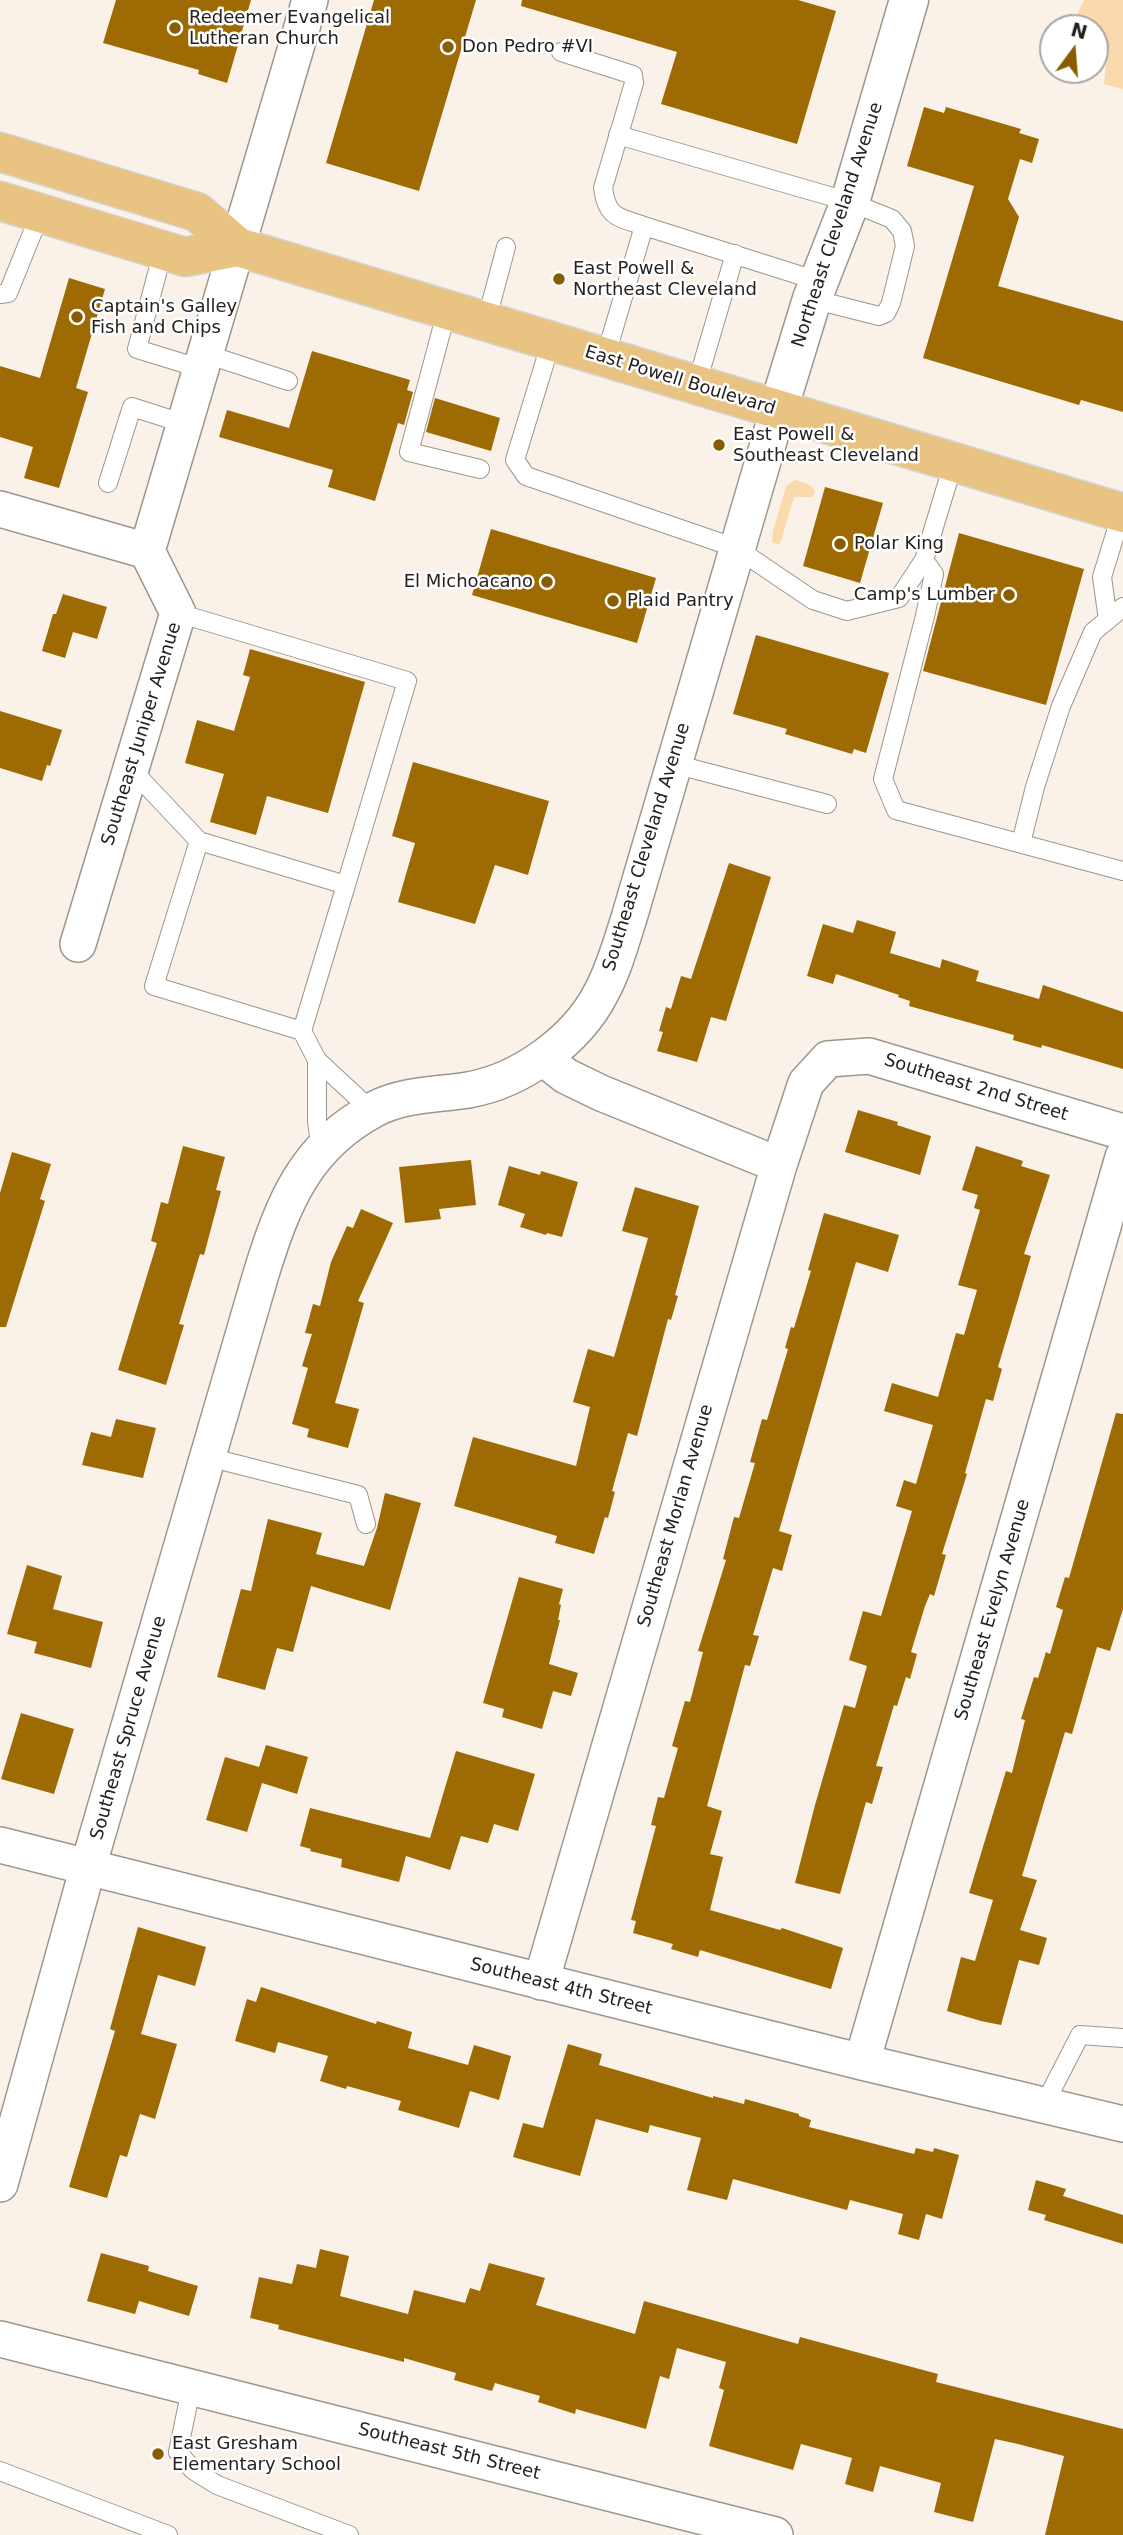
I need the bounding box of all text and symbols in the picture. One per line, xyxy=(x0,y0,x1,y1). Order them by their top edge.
place label: Redeemer Evangelical Lutheran Church xyxy=(189,7,390,50)
north arrow xyxy=(1039,14,1109,84)
text: N xyxy=(1069,18,1090,44)
marker: Redeemer Evangelical Lutheran Church xyxy=(167,20,183,36)
place label: Don Pedro #VI xyxy=(462,36,593,58)
marker: Don Pedro #VI xyxy=(440,39,456,55)
street label: Northeast Cleveland Avenue xyxy=(788,100,888,350)
place label: East Powell & Northeast Cleveland xyxy=(573,258,757,300)
marker: East Powell & Northeast Cleveland xyxy=(551,271,567,287)
place label: Captain's Galley Fish and Chips xyxy=(91,296,237,338)
marker: Captain's Galley Fish and Chips xyxy=(69,309,85,325)
street label: East Powell Boulevard xyxy=(582,342,778,420)
place label: East Powell & Southeast Cleveland xyxy=(733,424,919,466)
marker: East Powell & Southeast Cleveland xyxy=(711,437,727,453)
place label: Polar King xyxy=(854,533,944,555)
marker: Polar King xyxy=(832,536,848,552)
place label: El Michoacano xyxy=(404,571,533,593)
marker: El Michoacano xyxy=(539,574,555,590)
place label: Camp's Lumber xyxy=(854,584,995,606)
marker: Camp's Lumber xyxy=(1001,587,1017,603)
place label: Plaid Pantry xyxy=(627,590,734,612)
marker: Plaid Pantry xyxy=(605,593,621,609)
street label: Southeast Juniper Avenue xyxy=(98,620,186,848)
street label: Southeast Cleveland Avenue xyxy=(599,720,695,974)
street label: Southeast 2nd Street xyxy=(881,1050,1071,1126)
street label: Southeast Morlan Avenue xyxy=(634,1402,718,1630)
street label: Southeast Evelyn Avenue xyxy=(951,1497,1035,1723)
street label: Southeast Spruce Avenue xyxy=(87,1614,171,1842)
street label: Southeast 4th Street xyxy=(468,1954,654,2020)
street label: Southeast 5th Street xyxy=(356,2419,542,2485)
place label: East Gresham Elementary School xyxy=(172,2433,341,2476)
marker: East Gresham Elementary School xyxy=(150,2446,166,2462)

